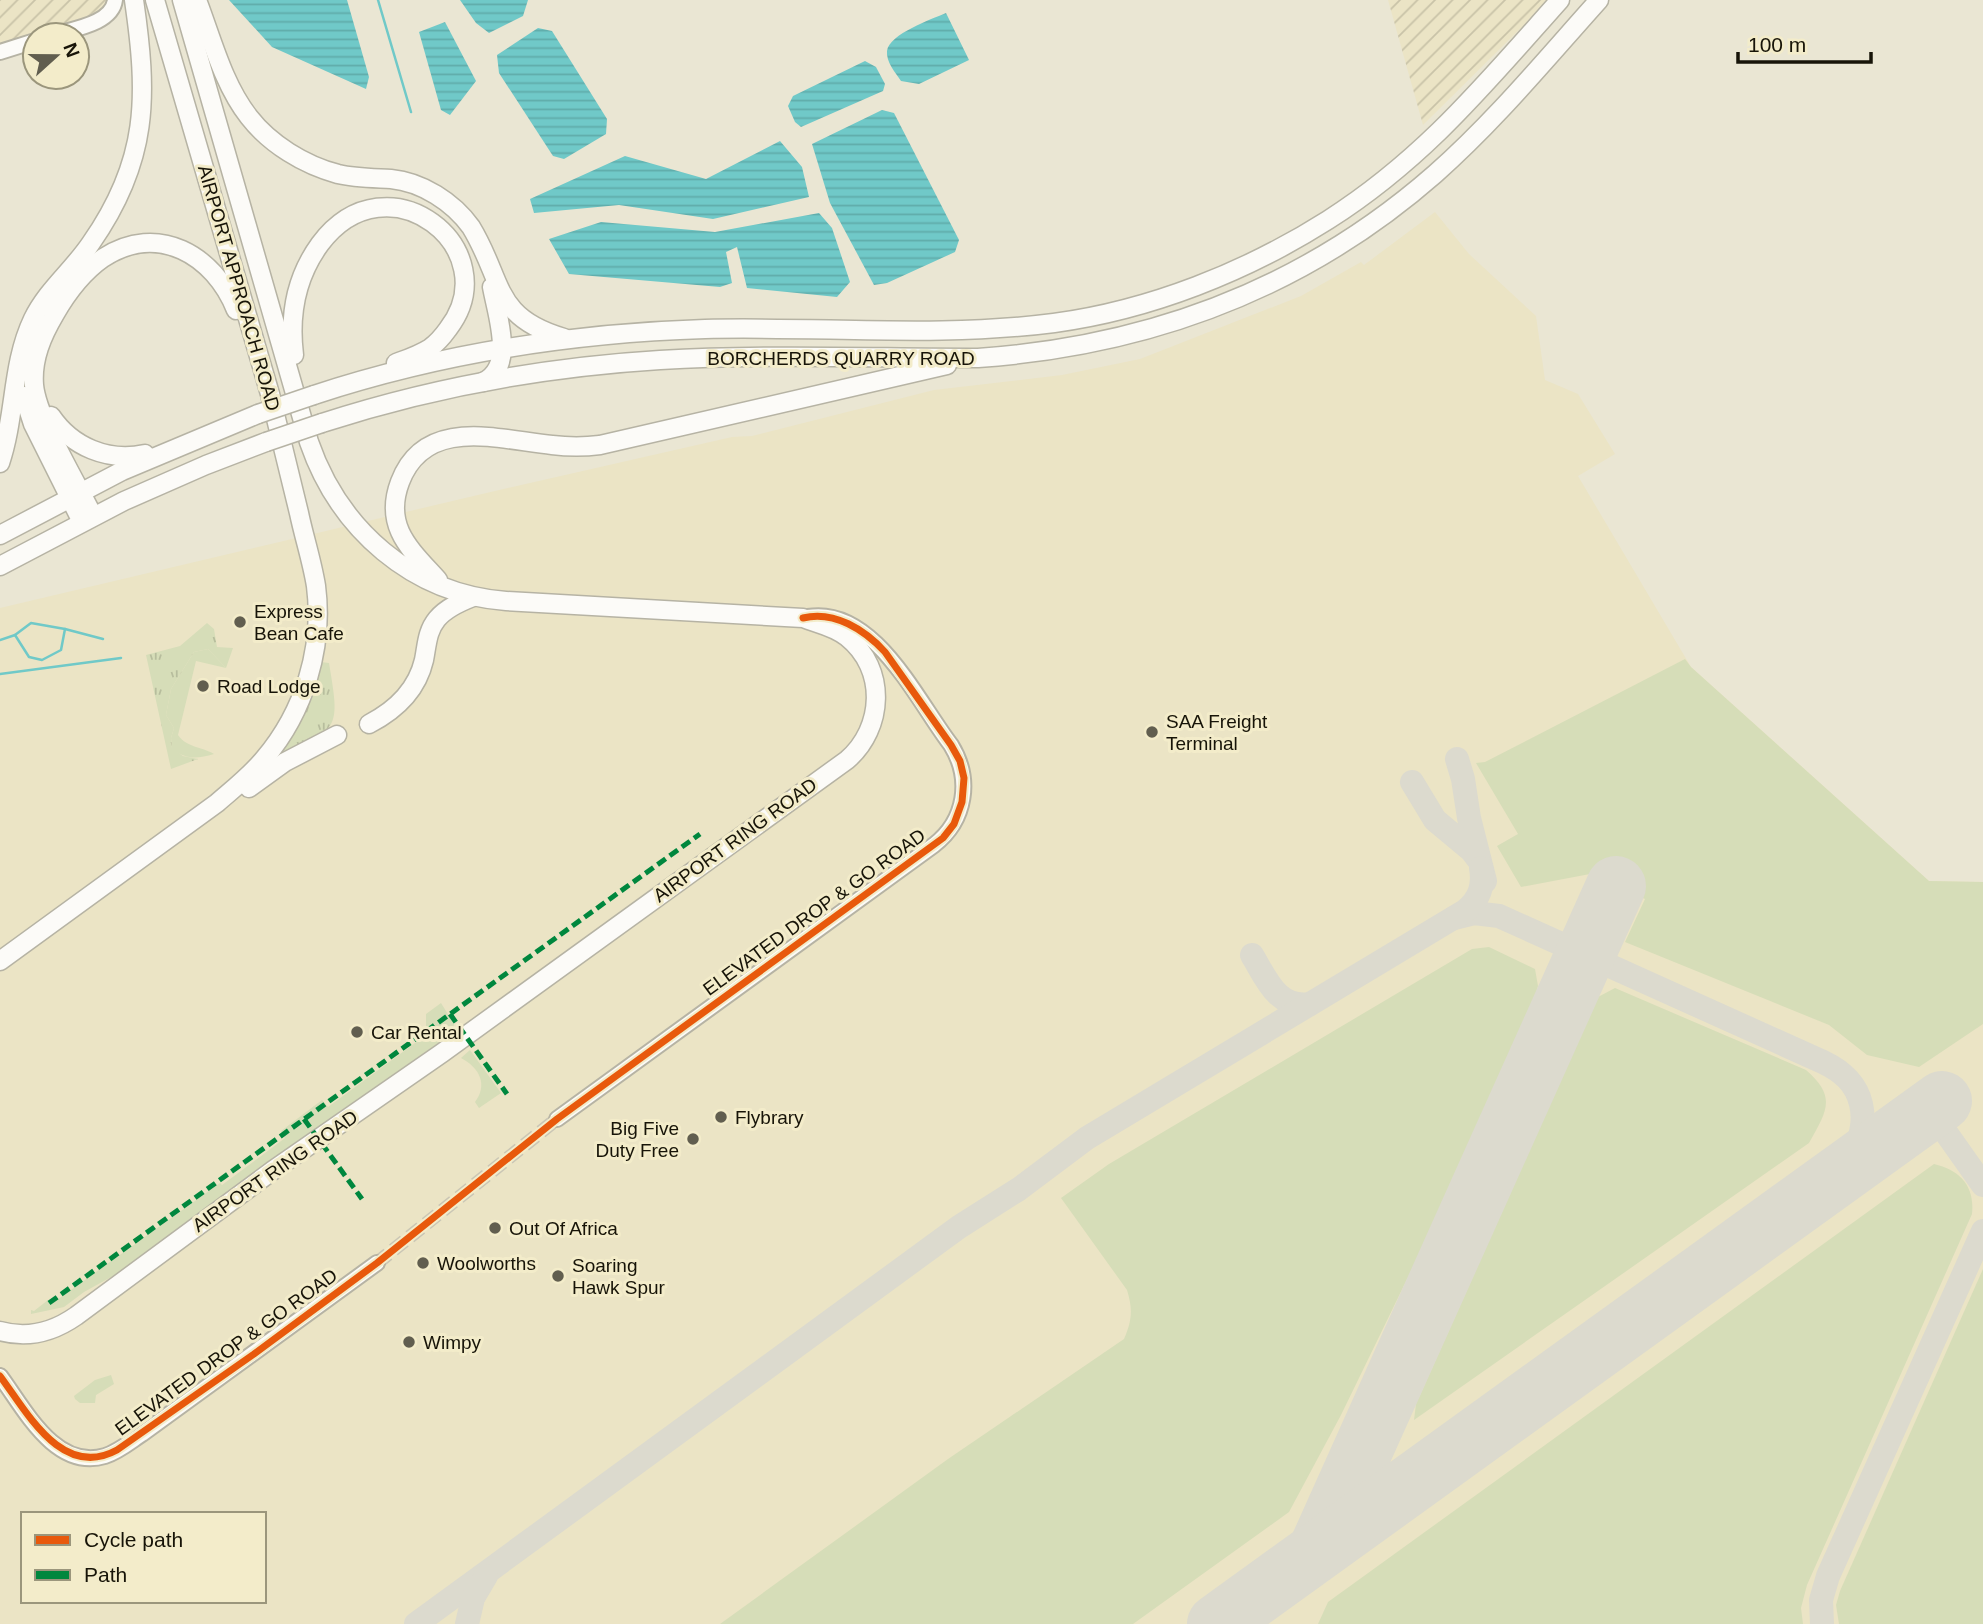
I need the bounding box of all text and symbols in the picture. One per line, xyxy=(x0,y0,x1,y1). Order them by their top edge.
north arrow xyxy=(21,21,91,91)
scale bar xyxy=(1738,21,1871,65)
text: 100 m xyxy=(1748,33,1806,56)
text: N xyxy=(59,40,84,60)
street label: AIRPORT APPROACH ROAD xyxy=(194,163,284,413)
street label: BORCHERDS QUARRY ROAD xyxy=(707,348,975,369)
place label: Express Bean Cafe xyxy=(254,601,344,644)
marker: Express Bean Cafe xyxy=(232,614,248,630)
place label: Road Lodge xyxy=(217,676,321,697)
marker: Road Lodge xyxy=(195,678,211,694)
place label: SAA Freight Terminal xyxy=(1166,711,1268,754)
marker: SAA Freight Terminal xyxy=(1144,724,1160,740)
street label: AIRPORT RING ROAD xyxy=(649,774,821,906)
street label: ELEVATED DROP & GO ROAD xyxy=(699,824,929,1000)
place label: Car Rental xyxy=(371,1022,462,1043)
marker: Car Rental xyxy=(349,1024,365,1040)
street label: AIRPORT RING ROAD xyxy=(188,1106,362,1236)
place label: Flybrary xyxy=(735,1107,804,1128)
marker: Flybrary xyxy=(713,1109,729,1125)
place label: Big Five Duty Free xyxy=(596,1118,679,1161)
marker: Big Five Duty Free xyxy=(685,1131,701,1147)
place label: Out Of Africa xyxy=(509,1218,618,1239)
marker: Out Of Africa xyxy=(487,1220,503,1236)
place label: Woolworths xyxy=(437,1253,536,1274)
marker: Woolworths xyxy=(415,1255,431,1271)
place label: Soaring Hawk Spur xyxy=(572,1255,666,1298)
street label: ELEVATED DROP & GO ROAD xyxy=(111,1264,341,1440)
marker: Soaring Hawk Spur xyxy=(550,1268,566,1284)
place label: Wimpy xyxy=(423,1332,482,1353)
marker: Wimpy xyxy=(401,1334,417,1350)
legend xyxy=(21,1512,266,1603)
text: Cycle path xyxy=(84,1528,183,1551)
text: Path xyxy=(84,1563,127,1586)

